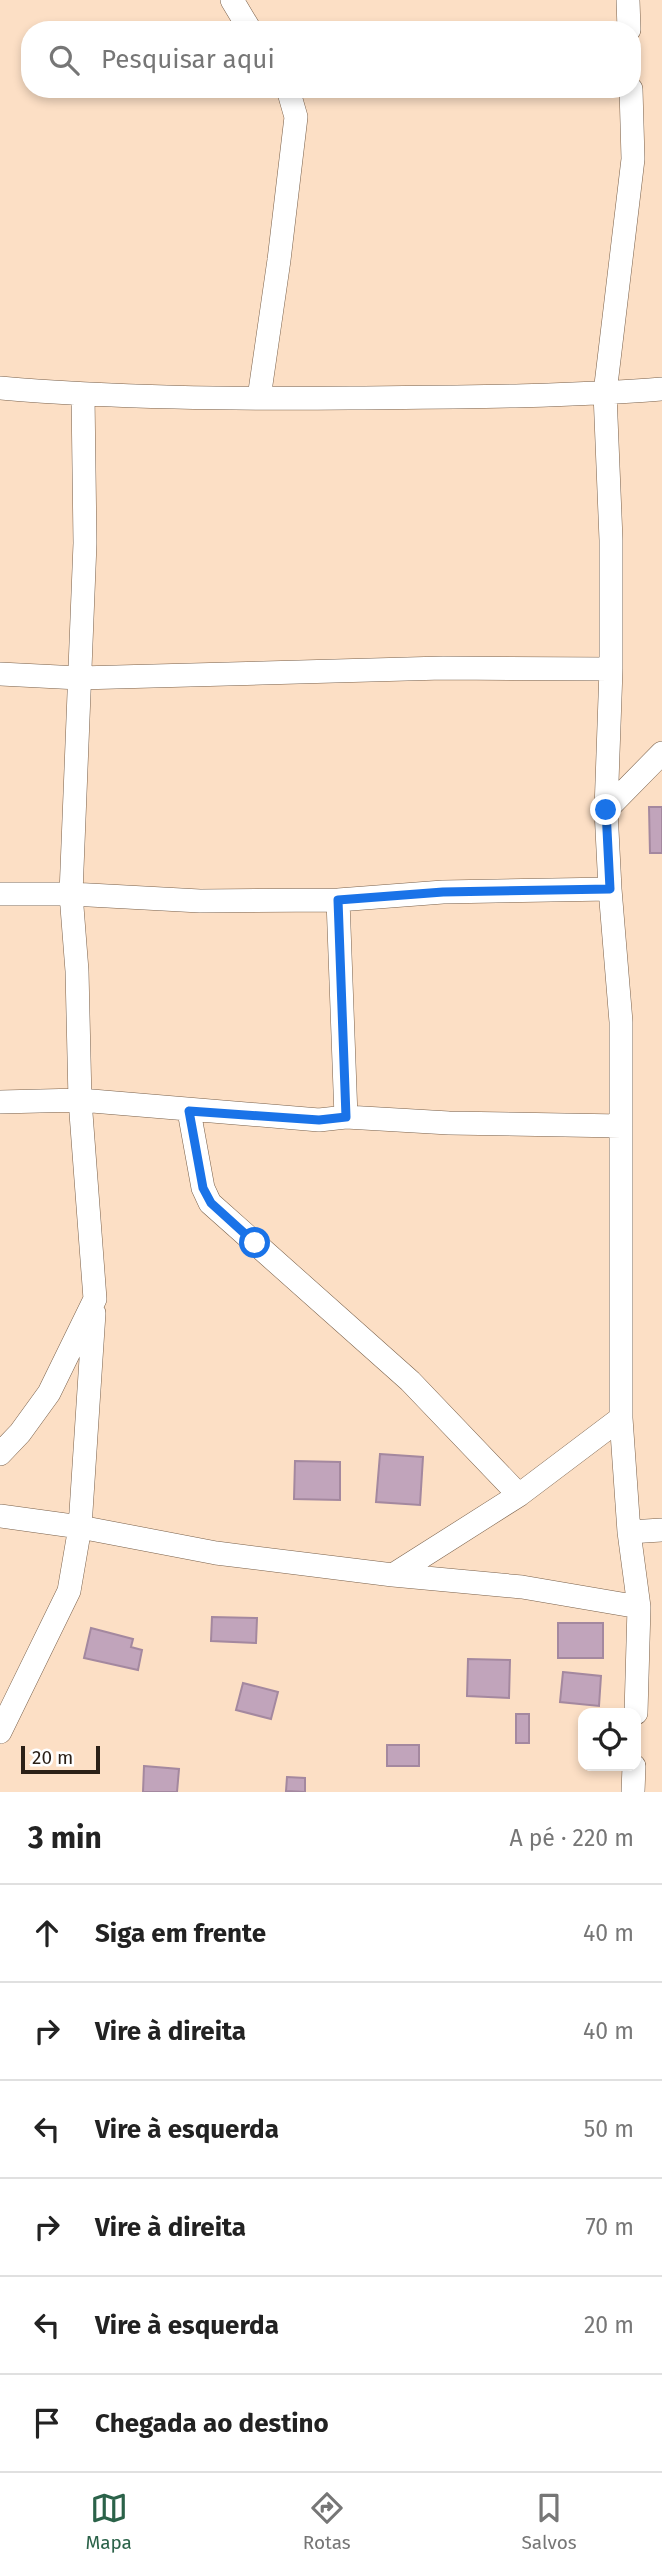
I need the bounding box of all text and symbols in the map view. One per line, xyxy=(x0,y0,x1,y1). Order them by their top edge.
search box xyxy=(21,21,641,98)
icon: search xyxy=(45,41,83,79)
text: Pesquisar aqui xyxy=(101,44,275,75)
route end xyxy=(590,794,621,825)
route start xyxy=(239,1227,270,1258)
map controls xyxy=(578,1708,641,1771)
button: locate xyxy=(578,1708,641,1771)
scale bar xyxy=(21,1743,100,1775)
text: 20 m xyxy=(32,1746,73,1769)
text: 3 min xyxy=(28,1820,102,1856)
text: A pé · 220 m xyxy=(509,1824,634,1852)
icon: ahead xyxy=(28,1914,66,1952)
text: Siga em frente xyxy=(95,1918,266,1949)
text: 40 m xyxy=(583,1919,634,1947)
icon: right xyxy=(28,2012,66,2050)
text: Vire à direita xyxy=(95,2016,246,2047)
text: 40 m xyxy=(583,2017,634,2045)
icon: left xyxy=(28,2110,66,2148)
text: Vire à esquerda xyxy=(95,2114,279,2145)
text: 50 m xyxy=(584,2115,634,2143)
icon: right xyxy=(28,2208,66,2246)
text: Vire à direita xyxy=(95,2212,246,2243)
text: 70 m xyxy=(585,2213,634,2241)
icon: left xyxy=(28,2306,66,2344)
text: Vire à esquerda xyxy=(95,2310,279,2341)
text: 20 m xyxy=(584,2311,634,2339)
icon: arrive xyxy=(28,2404,66,2442)
text: Chegada ao destino xyxy=(95,2408,329,2439)
tab: Mapa xyxy=(85,2489,132,2554)
tab: Rotas xyxy=(303,2489,351,2554)
tab: Salvos xyxy=(522,2489,577,2554)

